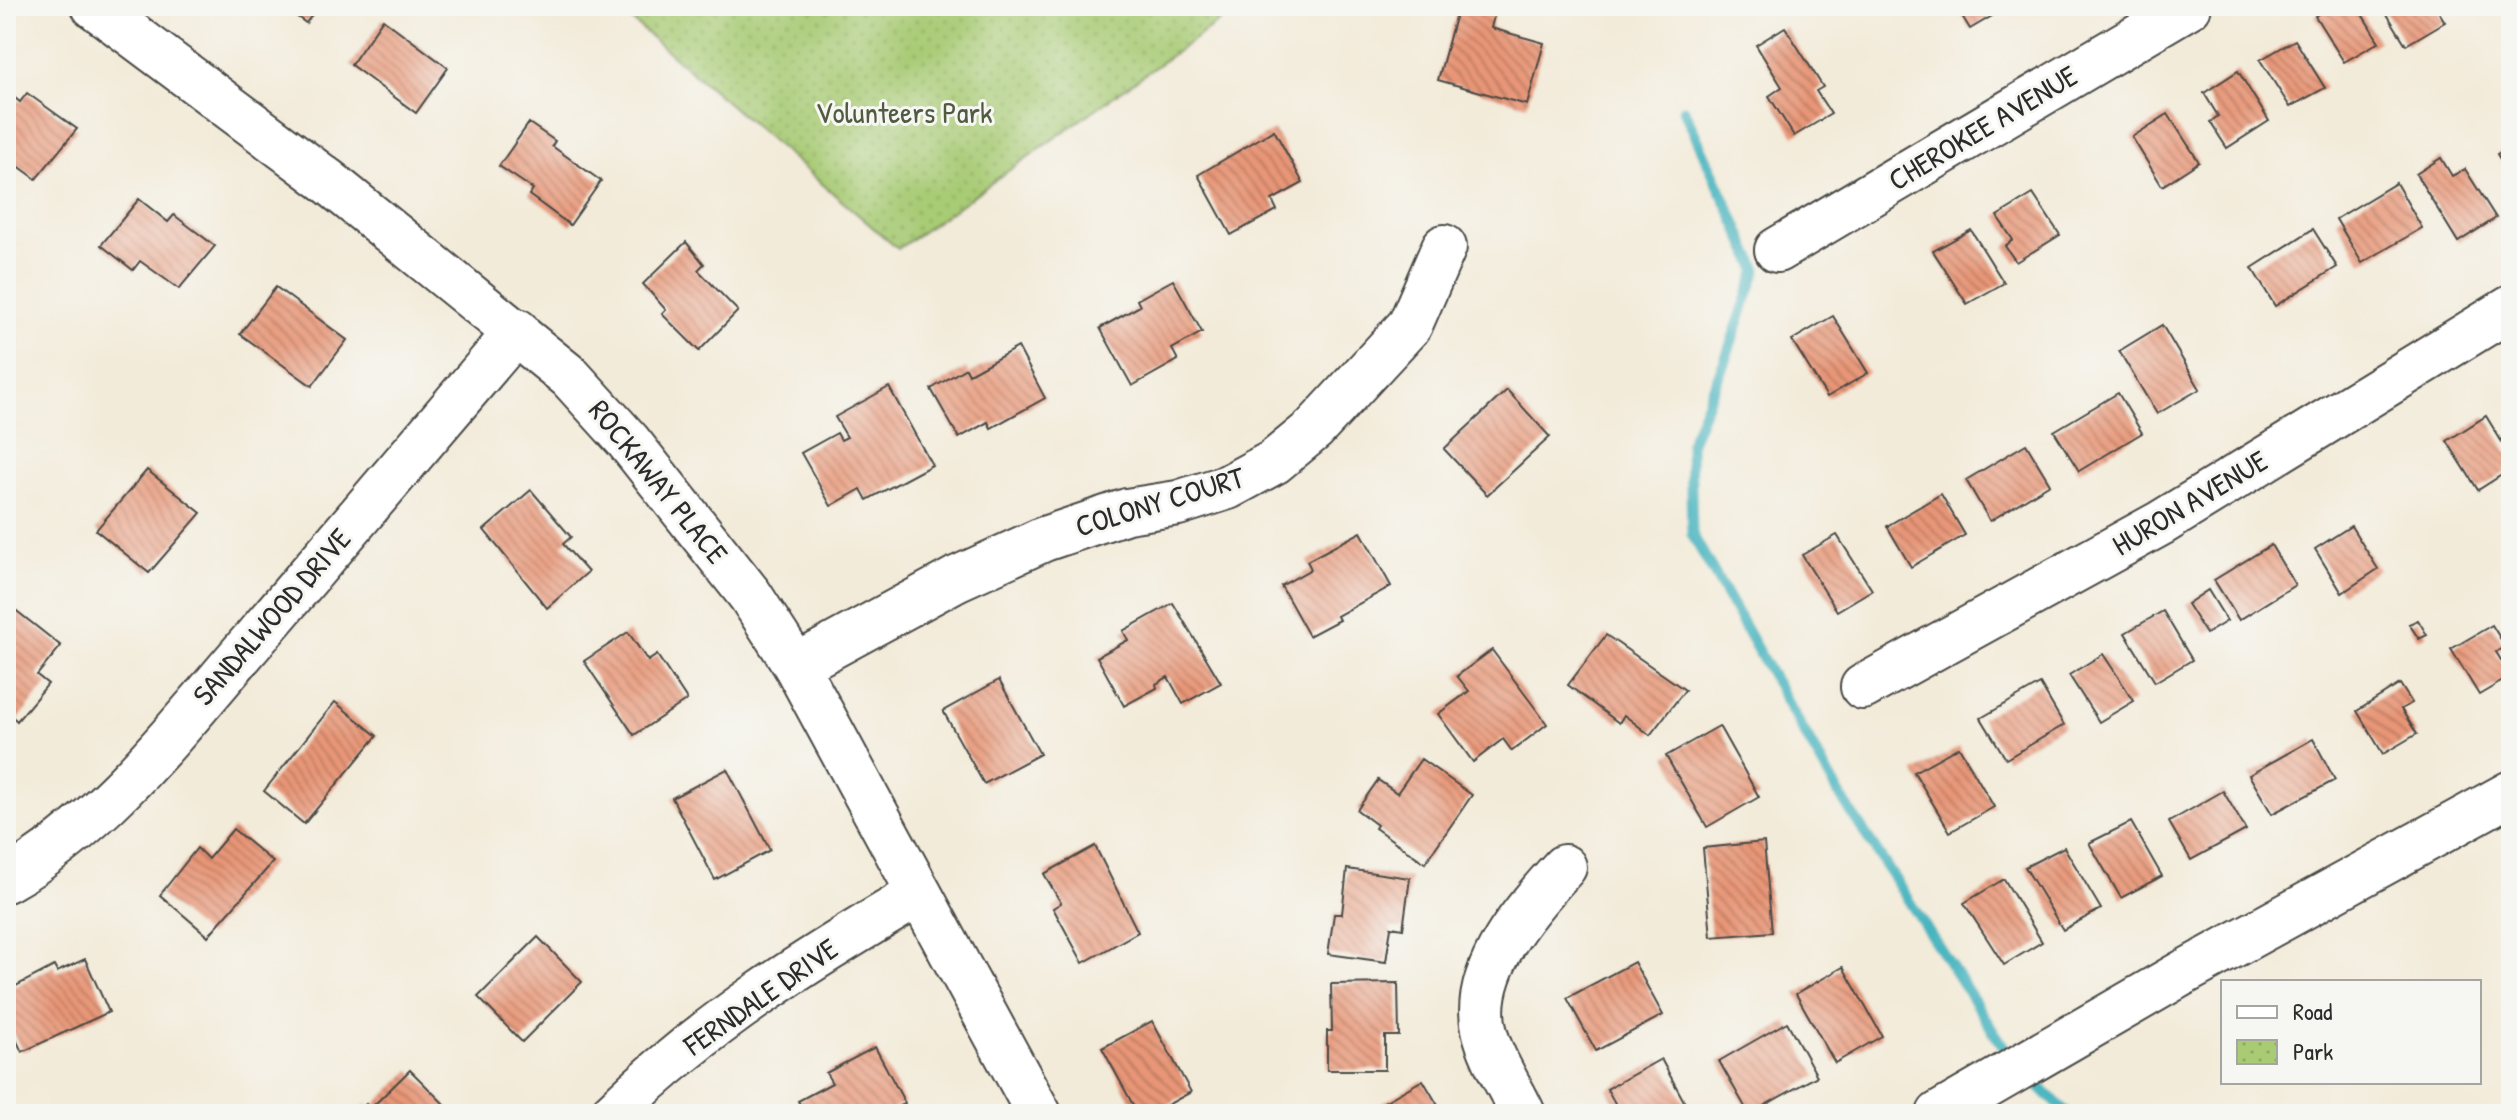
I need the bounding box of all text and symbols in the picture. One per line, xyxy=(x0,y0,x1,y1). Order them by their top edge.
street label: CHEROKEE AVENUE xyxy=(1881,55,2084,199)
park label: Volunteers Park xyxy=(816,92,992,132)
street label: ROCKAWAY PLACE xyxy=(580,391,737,572)
street label: HURON AVENUE xyxy=(2105,440,2274,564)
street label: COLONY COURT xyxy=(1070,456,1250,546)
street label: SANDALWOOD DRIVE xyxy=(183,519,359,713)
street label: FERNDALE DRIVE xyxy=(675,928,845,1065)
legend xyxy=(2221,980,2481,1084)
text: Road xyxy=(2293,995,2332,1027)
text: Park xyxy=(2293,1035,2333,1067)

